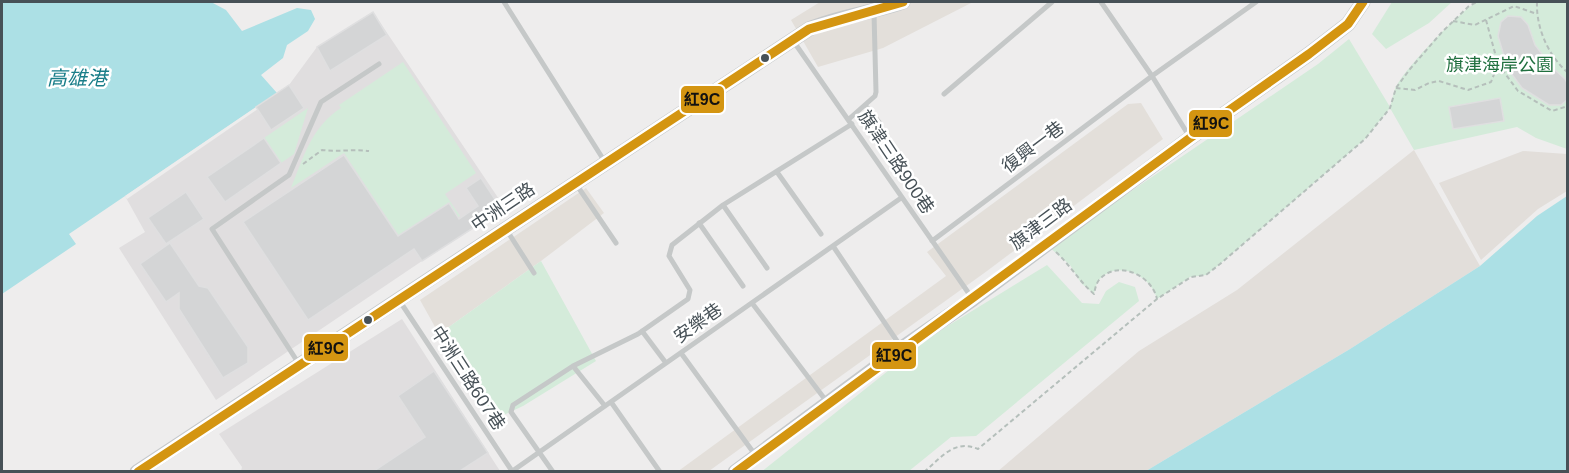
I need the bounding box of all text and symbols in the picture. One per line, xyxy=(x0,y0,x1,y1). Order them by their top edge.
unlabelled marker xyxy=(759,52,771,64)
park label: 旗津海岸公園 xyxy=(1446,55,1554,75)
water label: 高雄港 xyxy=(47,67,110,89)
line badge: 紅9C xyxy=(680,85,725,114)
text: 紅9C xyxy=(684,91,721,108)
street label: 旗津三路900巷 xyxy=(854,107,938,217)
line badge: 紅9C xyxy=(1188,109,1233,138)
text: 紅9C xyxy=(1193,115,1230,132)
street label: 復興一巷 xyxy=(998,117,1068,177)
street label: 中洲三路 xyxy=(468,179,538,235)
street label: 旗津三路 xyxy=(1006,194,1076,254)
street label: 安樂巷 xyxy=(670,299,726,347)
unlabelled marker xyxy=(362,314,374,326)
street label: 中洲三路607巷 xyxy=(427,322,509,434)
line badge: 紅9C xyxy=(303,333,349,362)
text: 紅9C xyxy=(308,340,345,357)
line badge: 紅9C xyxy=(871,341,917,370)
text: 紅9C xyxy=(876,347,913,364)

